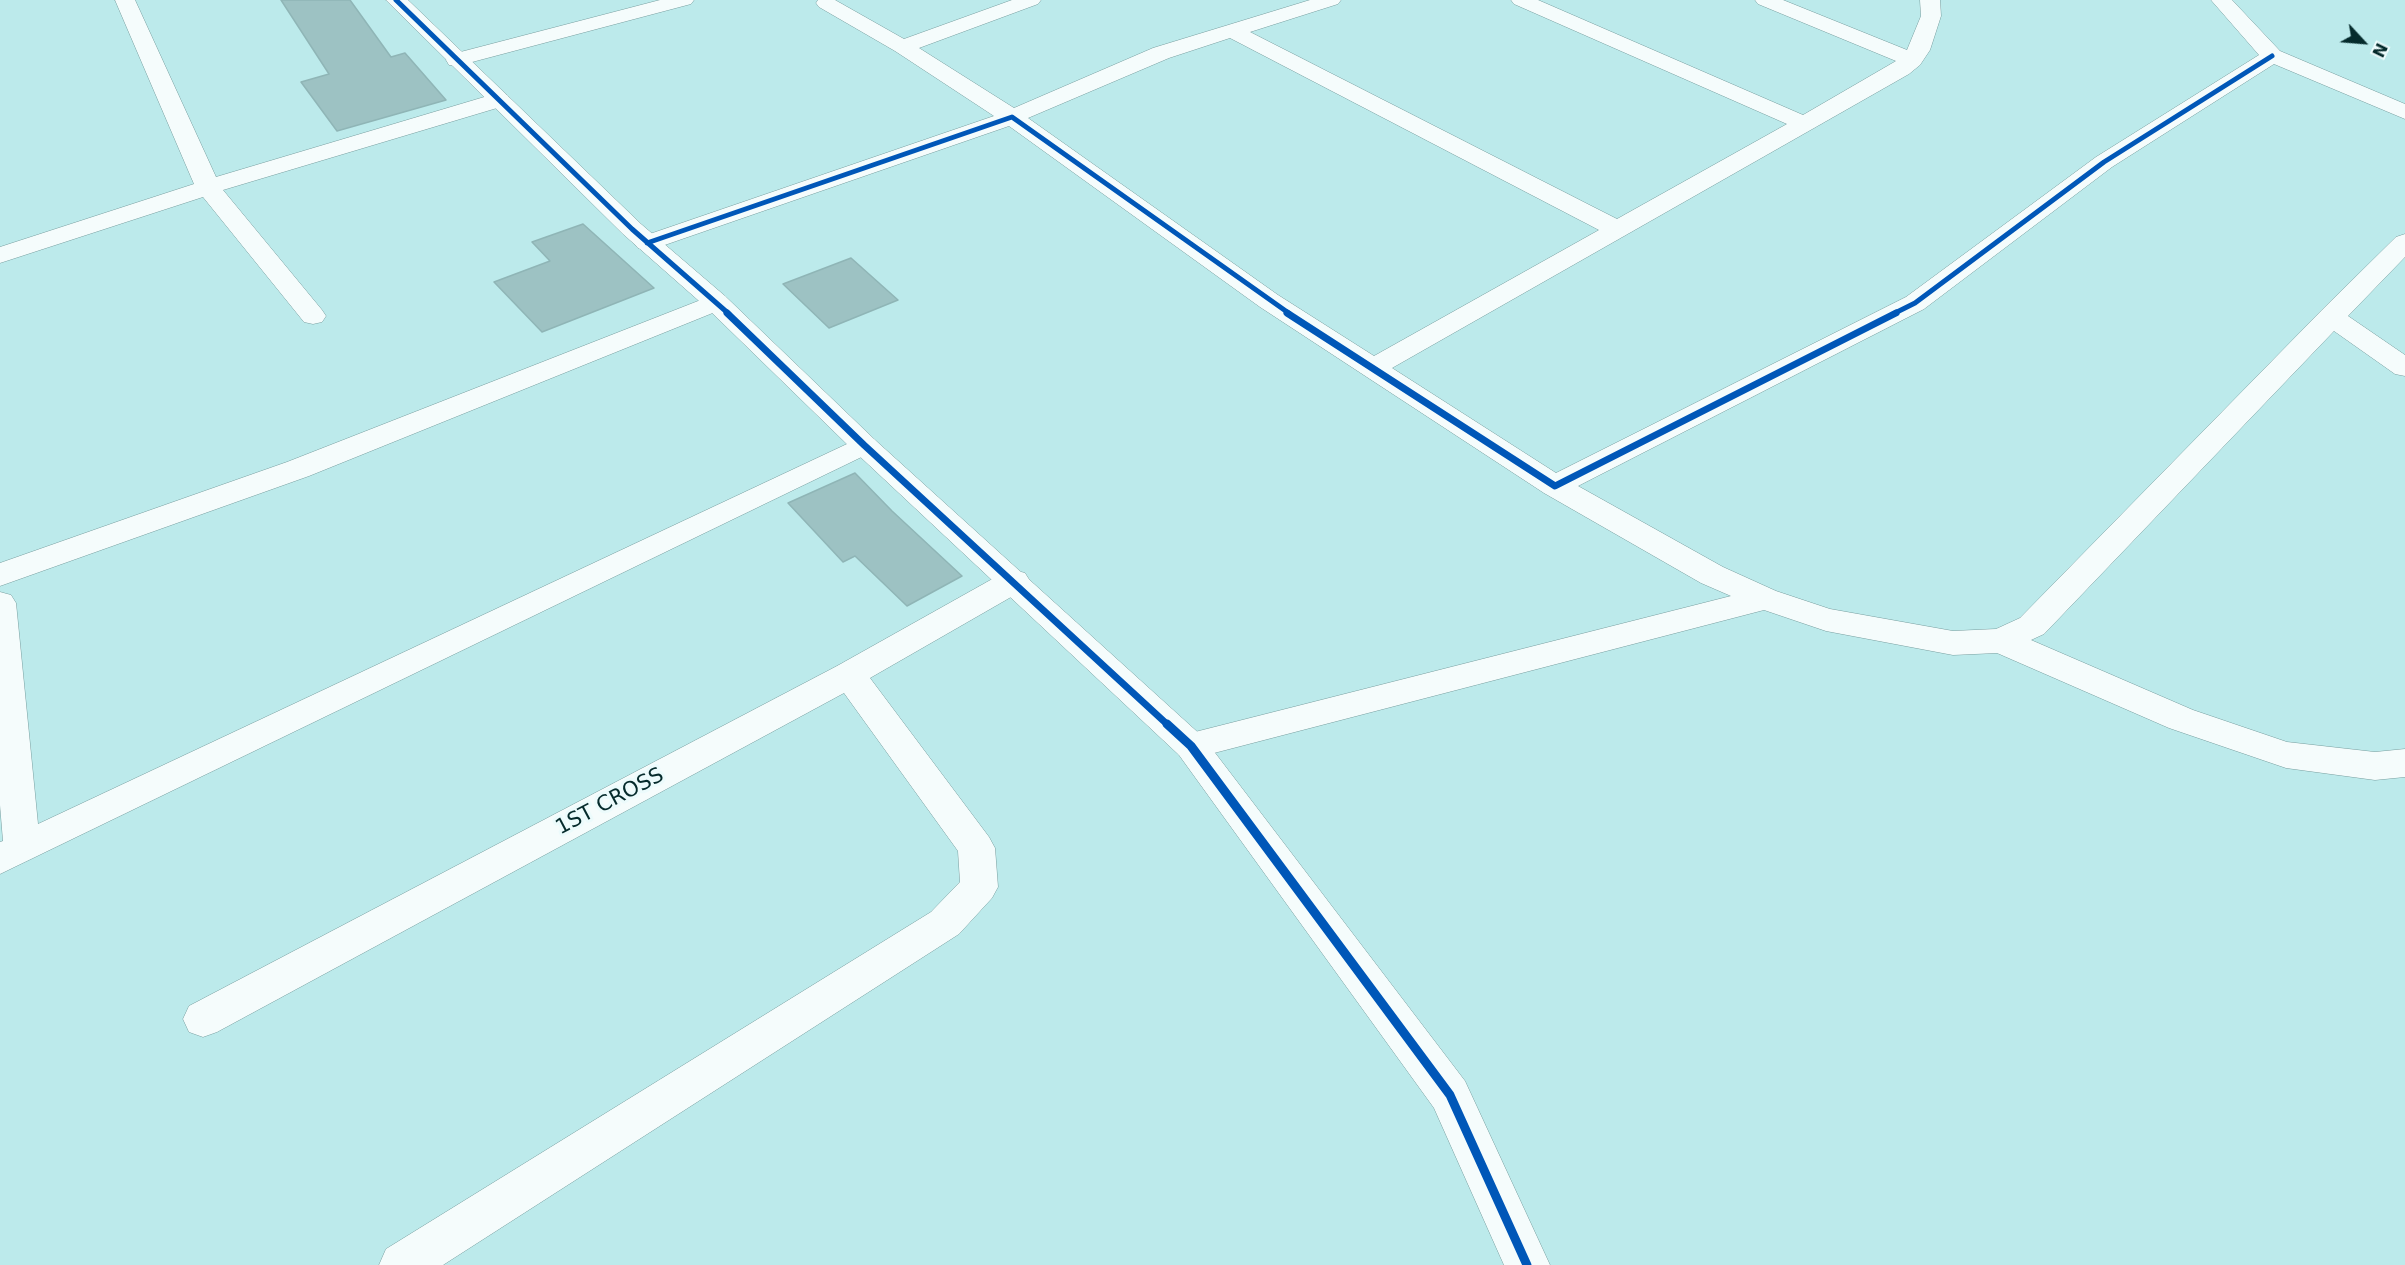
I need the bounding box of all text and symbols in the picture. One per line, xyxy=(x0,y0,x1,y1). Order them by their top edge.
north arrow xyxy=(2333,12,2393,72)
text: N xyxy=(2368,40,2391,60)
street label: 1ST CROSS xyxy=(552,763,668,841)

